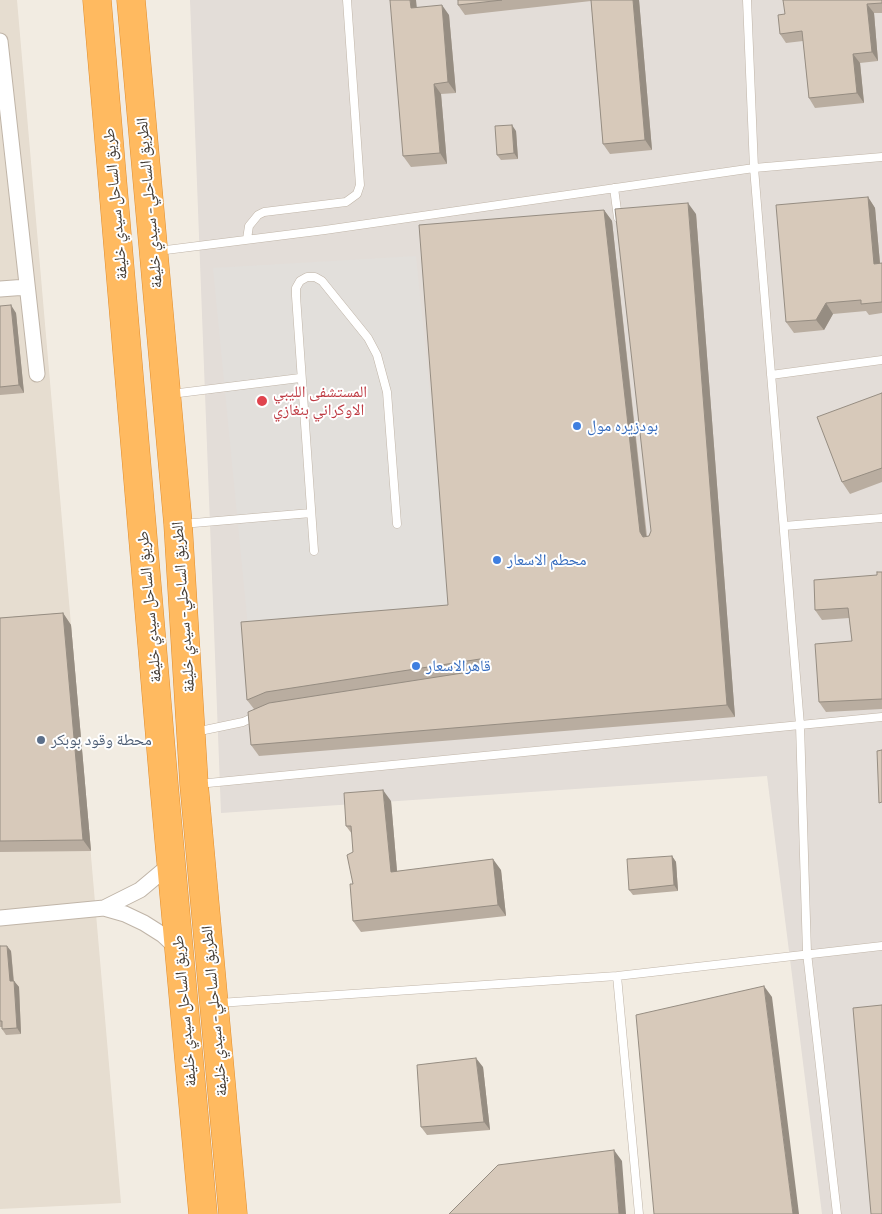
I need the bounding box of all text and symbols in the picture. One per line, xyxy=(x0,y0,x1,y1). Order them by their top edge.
street label: الطريق الساحلي- سيدي خليفة xyxy=(132,117,166,289)
street label: طريق الساحل سيدي خليفة xyxy=(99,127,131,281)
place label: المستشفى الليبي الاوكراني بنغازي xyxy=(273,382,367,420)
marker: المستشفى الليبي الاوكراني بنغازي xyxy=(255,394,269,408)
place label: بودزيره مول xyxy=(587,416,658,436)
marker: بودزيره مول xyxy=(571,420,583,432)
street label: الطريق الساحلي- سيدي خليفة xyxy=(167,521,199,693)
street label: طريق الساحل سيدي خليفة xyxy=(133,530,165,684)
place label: محطم الاسعار xyxy=(507,550,587,570)
marker: محطم الاسعار xyxy=(491,554,503,566)
place label: قاهرالاسعار xyxy=(426,656,491,676)
marker: قاهرالاسعار xyxy=(410,660,422,672)
place label: محطة وقود بوبكر xyxy=(51,730,152,750)
marker: محطة وقود بوبكر xyxy=(35,734,47,746)
street label: الطريق الساحلي- سيدي خليفة xyxy=(197,925,231,1097)
street label: طريق الساحل سيدي خليفة xyxy=(168,934,200,1088)

